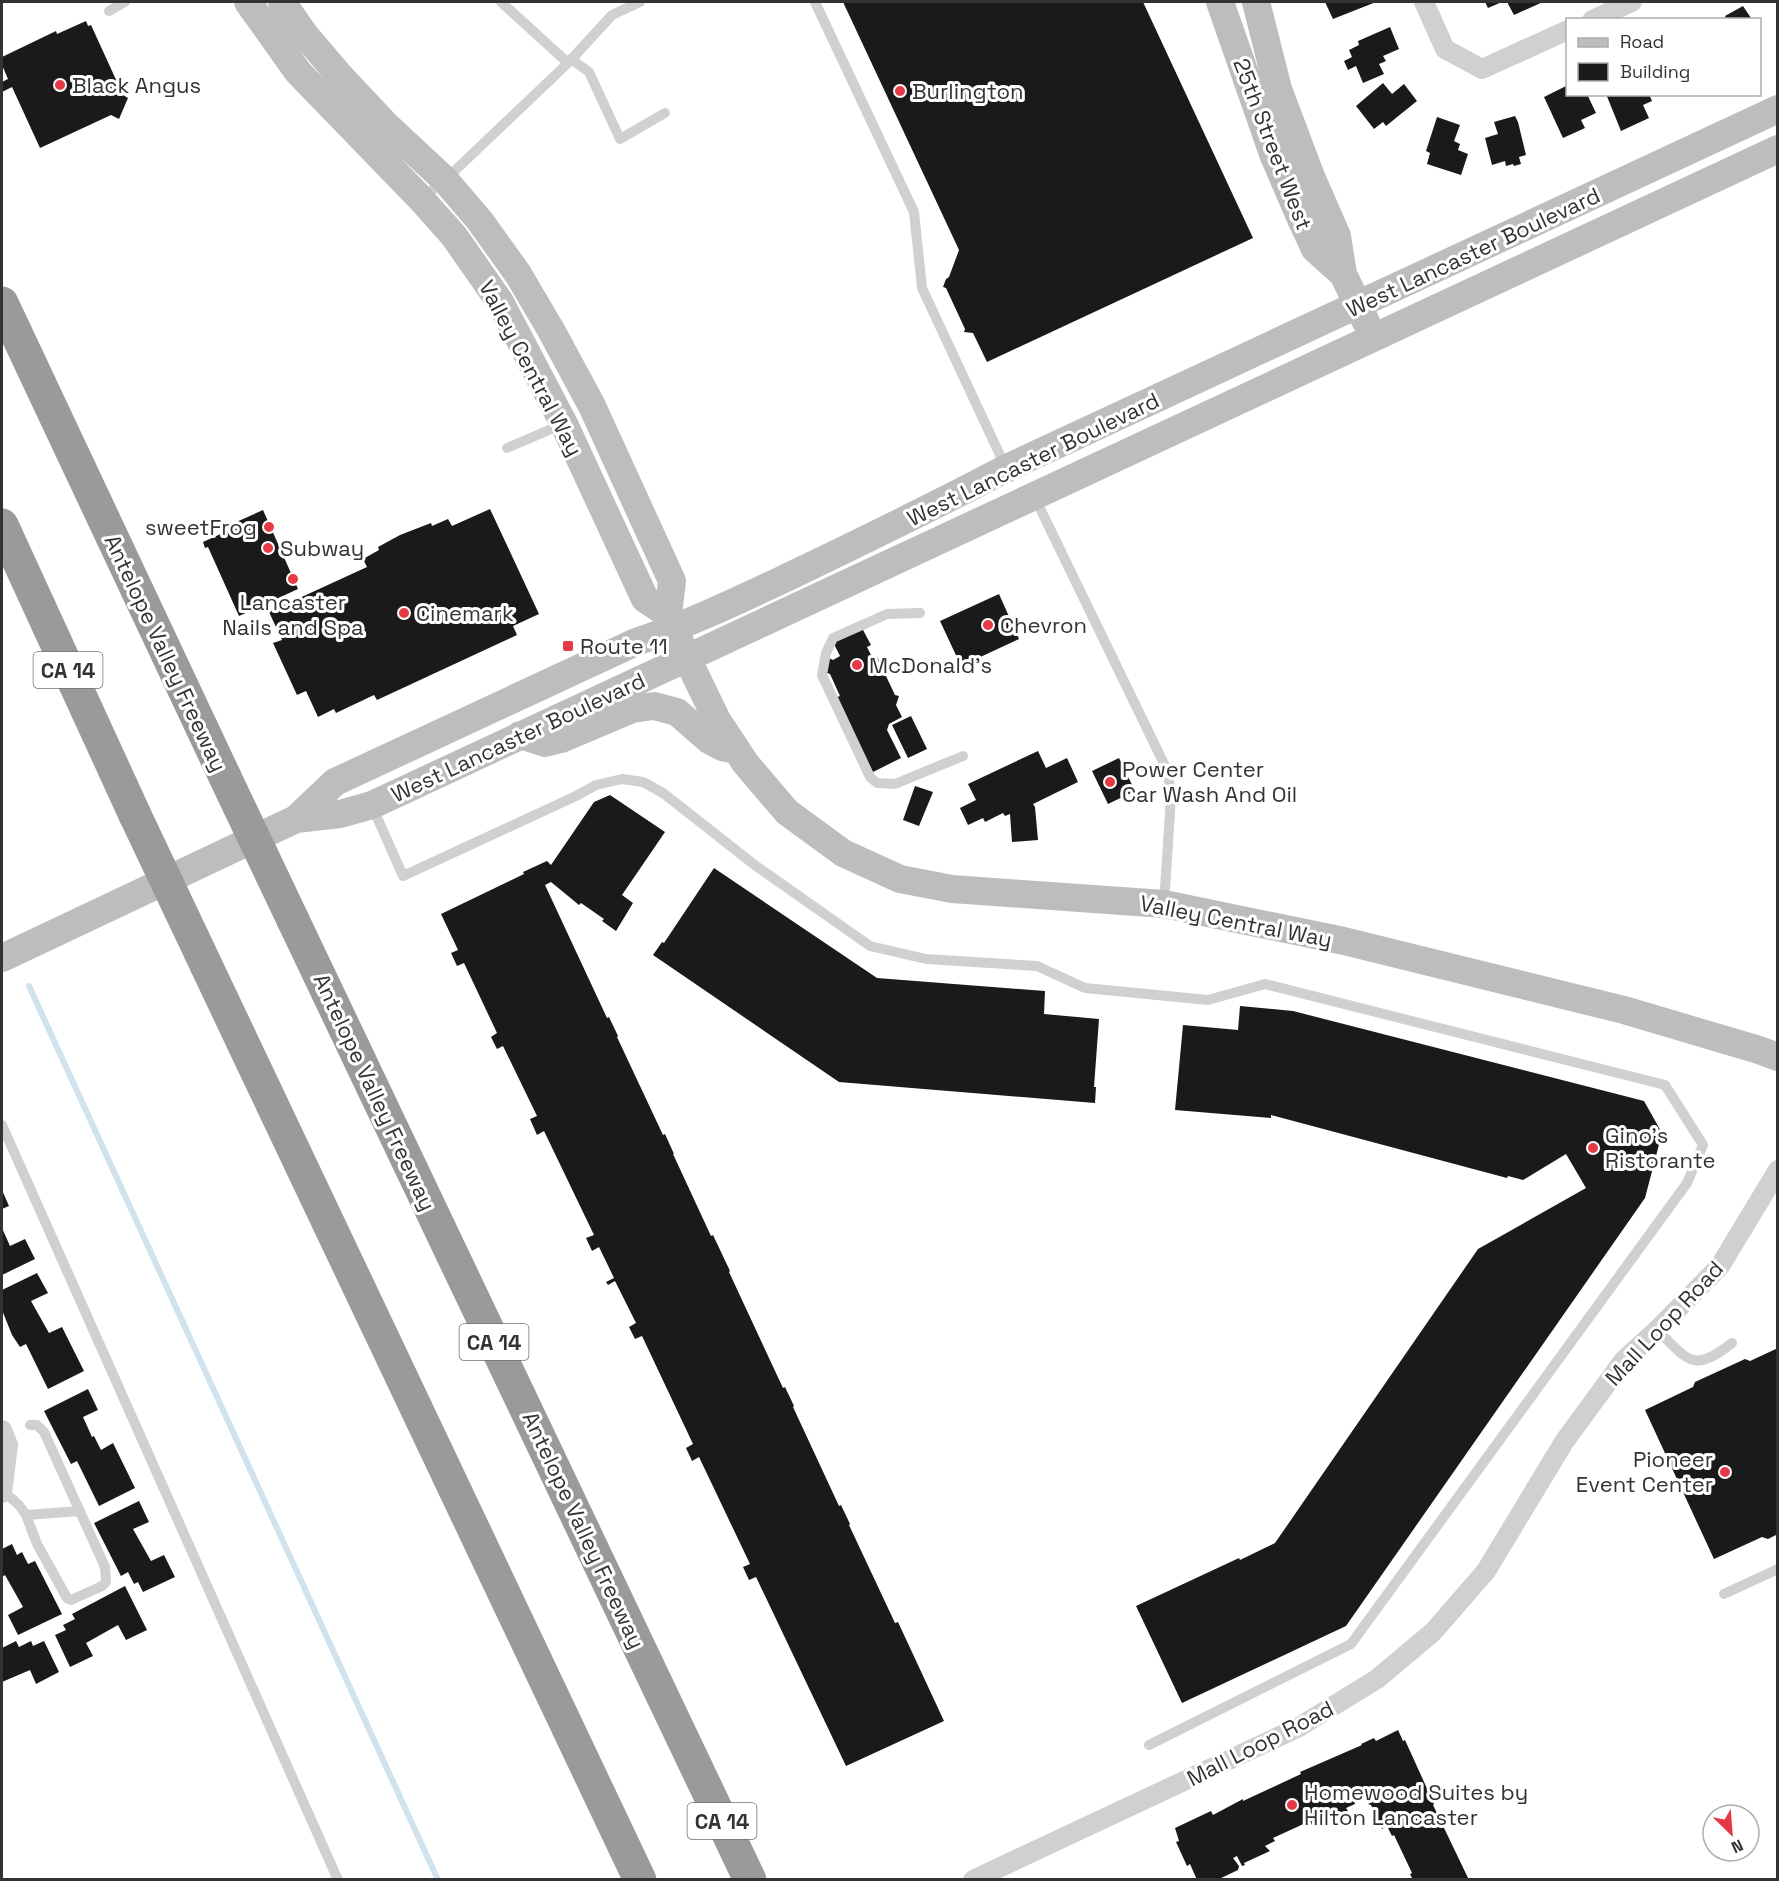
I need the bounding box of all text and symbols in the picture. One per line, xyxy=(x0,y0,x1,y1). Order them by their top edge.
legend xyxy=(1566,18,1761,96)
text: Road xyxy=(1620,30,1664,53)
street label: 25th Street West xyxy=(1227,54,1319,234)
text: Building xyxy=(1620,60,1690,83)
place label: Black Angus xyxy=(72,71,201,99)
place label: Burlington xyxy=(912,77,1024,105)
marker: Black Angus xyxy=(53,78,67,92)
marker: Burlington xyxy=(893,84,907,98)
street label: West Lancaster Boulevard xyxy=(1342,181,1604,323)
street label: Valley Central Way xyxy=(473,275,589,461)
street label: West Lancaster Boulevard xyxy=(902,386,1164,532)
place label: sweetFrog xyxy=(145,513,257,541)
marker: sweetFrog xyxy=(262,520,276,534)
street label: Antelope Valley Freeway xyxy=(99,530,233,776)
place label: Subway xyxy=(280,534,364,562)
marker: Subway xyxy=(261,541,275,555)
marker: Lancaster Nails and Spa xyxy=(286,572,300,586)
place label: Lancaster Nails and Spa xyxy=(222,588,364,641)
place label: Cinemark xyxy=(416,599,514,627)
marker: Cinemark xyxy=(397,606,411,620)
place label: Chevron xyxy=(1000,611,1087,639)
marker: Chevron xyxy=(981,618,995,632)
place label: Route 11 xyxy=(580,632,668,660)
marker: Route 11 xyxy=(561,639,575,653)
place label: McDonald's xyxy=(869,651,992,679)
road number: CA 14 xyxy=(34,652,103,688)
marker: McDonald's xyxy=(850,658,864,672)
street label: West Lancaster Boulevard xyxy=(387,666,649,808)
place label: Power Center Car Wash And Oil xyxy=(1122,755,1297,808)
marker: Power Center Car Wash And Oil xyxy=(1103,775,1117,789)
street label: Valley Central Way xyxy=(1138,889,1334,953)
street label: Antelope Valley Freeway xyxy=(308,969,442,1215)
place label: Gino's Ristorante xyxy=(1605,1121,1715,1174)
marker: Gino's Ristorante xyxy=(1586,1141,1600,1155)
street label: Mall Loop Road xyxy=(1599,1255,1729,1391)
road number: CA 14 xyxy=(460,1324,528,1360)
street label: Antelope Valley Freeway xyxy=(517,1407,651,1653)
place label: Pioneer Event Center xyxy=(1576,1445,1713,1498)
marker: Pioneer Event Center xyxy=(1718,1465,1732,1479)
street label: Mall Loop Road xyxy=(1182,1694,1338,1792)
place label: Homewood Suites by Hilton Lancaster xyxy=(1304,1778,1528,1831)
marker: Homewood Suites by Hilton Lancaster xyxy=(1285,1798,1299,1812)
road number: CA 14 xyxy=(688,1803,756,1839)
north arrow xyxy=(1701,1803,1761,1863)
text: N xyxy=(1728,1834,1746,1858)

